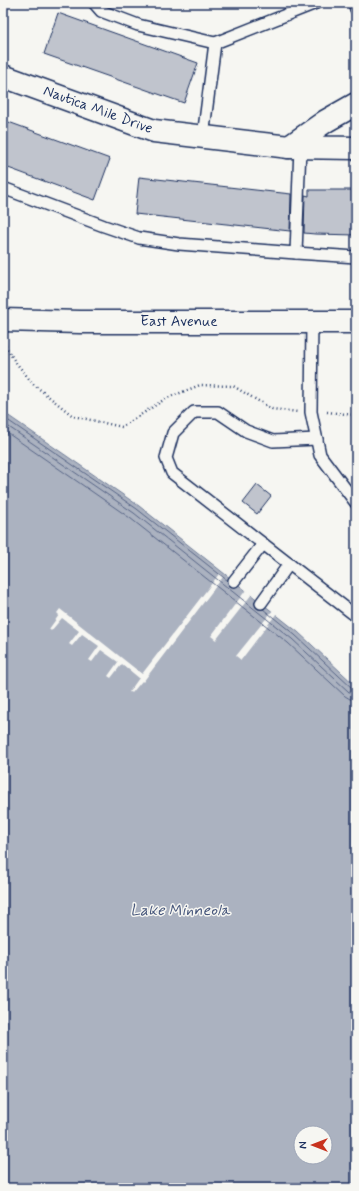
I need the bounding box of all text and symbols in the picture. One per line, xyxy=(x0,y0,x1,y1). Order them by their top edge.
street label: Nautica Mile Drive xyxy=(41,81,156,139)
street label: East Avenue xyxy=(140,312,218,332)
water label: Lake Minneola xyxy=(130,900,231,921)
north arrow xyxy=(293,1125,333,1165)
text: N xyxy=(297,1141,311,1149)

